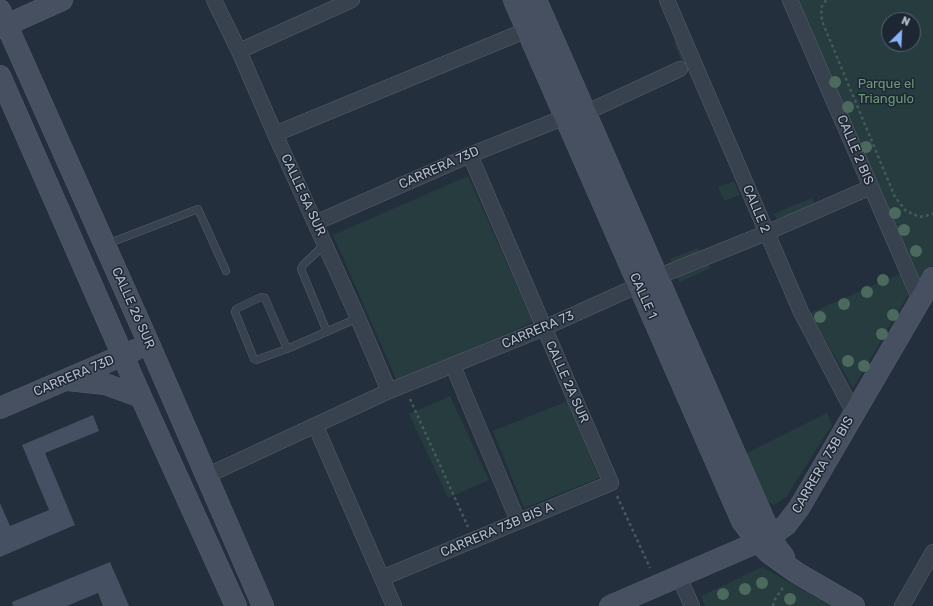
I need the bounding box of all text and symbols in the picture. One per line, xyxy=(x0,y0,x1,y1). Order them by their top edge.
north arrow xyxy=(881,12,921,52)
text: N xyxy=(899,14,912,29)
park label: Parque el Triangulo xyxy=(858,76,914,107)
street label: CALLE 2 BIS xyxy=(833,113,877,187)
street label: CARRERA 73D xyxy=(397,143,481,193)
street label: CALLE 5A SUR xyxy=(277,152,329,238)
street label: CALLE 2 xyxy=(739,183,773,235)
street label: CALLE 26 SUR xyxy=(108,265,158,351)
street label: CALLE 1 xyxy=(626,271,660,321)
street label: CARRERA 73 xyxy=(499,308,577,352)
street label: CALLE 2A SUR xyxy=(542,339,592,425)
street label: CARRERA 73D xyxy=(31,352,117,400)
street label: CARRERA 73B BIS xyxy=(789,414,857,516)
street label: CARRERA 73B BIS A xyxy=(438,499,556,561)

